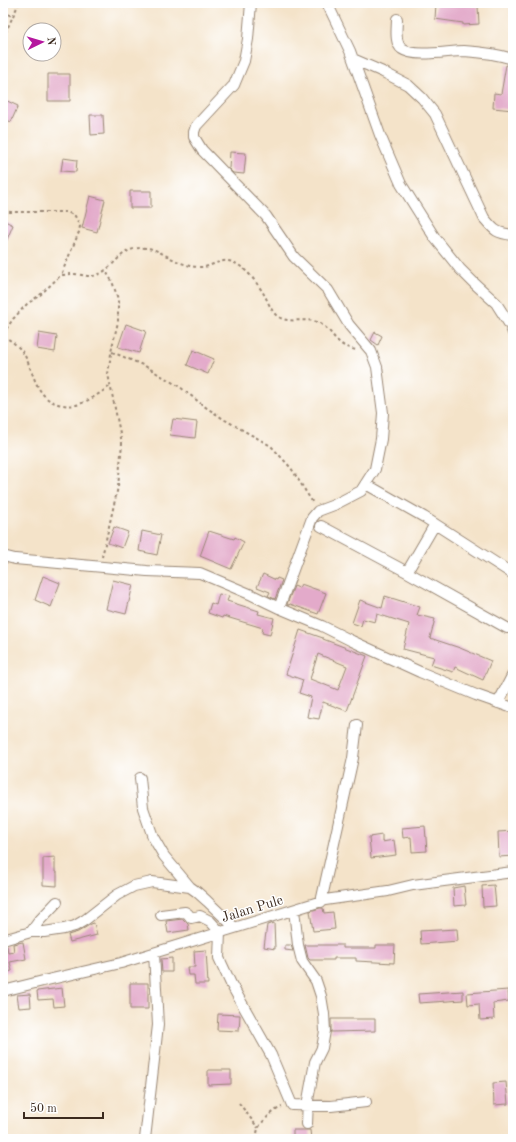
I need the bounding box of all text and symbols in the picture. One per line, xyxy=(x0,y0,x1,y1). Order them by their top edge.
north arrow xyxy=(22,22,62,62)
text: N xyxy=(45,37,56,47)
street label: Jalan Pule xyxy=(220,893,285,925)
scale bar xyxy=(24,1094,103,1120)
text: 50 m xyxy=(30,1102,57,1115)

